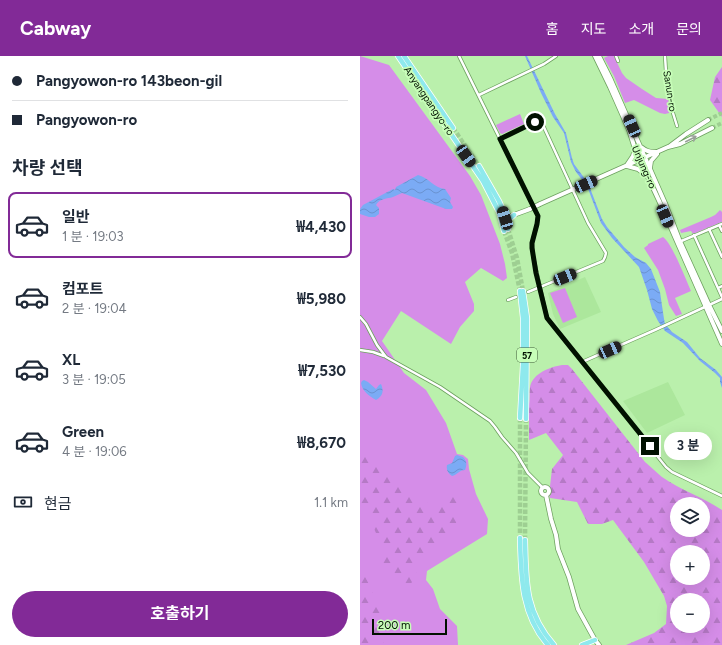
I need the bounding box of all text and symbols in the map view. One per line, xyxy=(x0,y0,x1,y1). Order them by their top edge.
text: Cabway xyxy=(20,17,91,40)
text: 홈 xyxy=(546,21,559,38)
text: 지도 xyxy=(581,21,606,38)
text: 소개 xyxy=(628,21,654,38)
text: 문의 xyxy=(676,21,702,38)
street label: Anyangpangyo-ro xyxy=(401,64,457,138)
street label: Sanun-ro xyxy=(660,70,680,113)
text: Pangyowon-ro 143beon-gil xyxy=(36,72,222,90)
text: Pangyowon-ro xyxy=(36,111,137,129)
route start xyxy=(526,113,544,131)
car xyxy=(622,113,642,139)
one-way arrow xyxy=(685,135,697,142)
car xyxy=(454,143,478,169)
street label: Unjung-ro xyxy=(629,143,659,191)
text: 차량 선택 xyxy=(12,157,83,179)
car xyxy=(573,174,599,194)
car xyxy=(655,203,675,229)
car xyxy=(496,205,514,231)
icon: car xyxy=(14,207,50,243)
text: 일반 xyxy=(62,208,90,226)
text: ₩4,430 xyxy=(296,218,346,236)
text: 1 분 · 19:03 xyxy=(62,229,124,244)
car xyxy=(552,267,578,287)
icon: car xyxy=(14,279,50,315)
text: 컴포트 xyxy=(62,280,103,298)
text: ₩5,980 xyxy=(297,290,346,308)
text: 2 분 · 19:04 xyxy=(62,301,127,316)
car xyxy=(597,340,623,360)
road number: 57 xyxy=(517,348,537,362)
icon: car xyxy=(14,351,50,387)
text: XL xyxy=(62,351,80,369)
text: ₩7,530 xyxy=(298,362,346,380)
text: 3 분 · 19:05 xyxy=(62,372,126,387)
icon: car xyxy=(14,423,50,459)
text: Green xyxy=(62,423,104,441)
callout: 3 분 xyxy=(664,432,712,460)
text: ₩8,670 xyxy=(297,434,346,452)
route end xyxy=(641,437,659,455)
text: 3 분 xyxy=(677,438,699,453)
text: 4 분 · 19:06 xyxy=(62,444,127,459)
icon: cash xyxy=(12,491,34,513)
text: 현금 xyxy=(44,495,72,513)
text: 1.1 km xyxy=(314,495,348,510)
map controls xyxy=(670,497,710,633)
button: layers xyxy=(670,497,710,537)
button: + xyxy=(670,545,710,585)
button: 호출하기 xyxy=(12,591,348,637)
button: − xyxy=(670,593,710,633)
scale bar xyxy=(372,617,447,636)
text: 200 m xyxy=(378,619,410,632)

